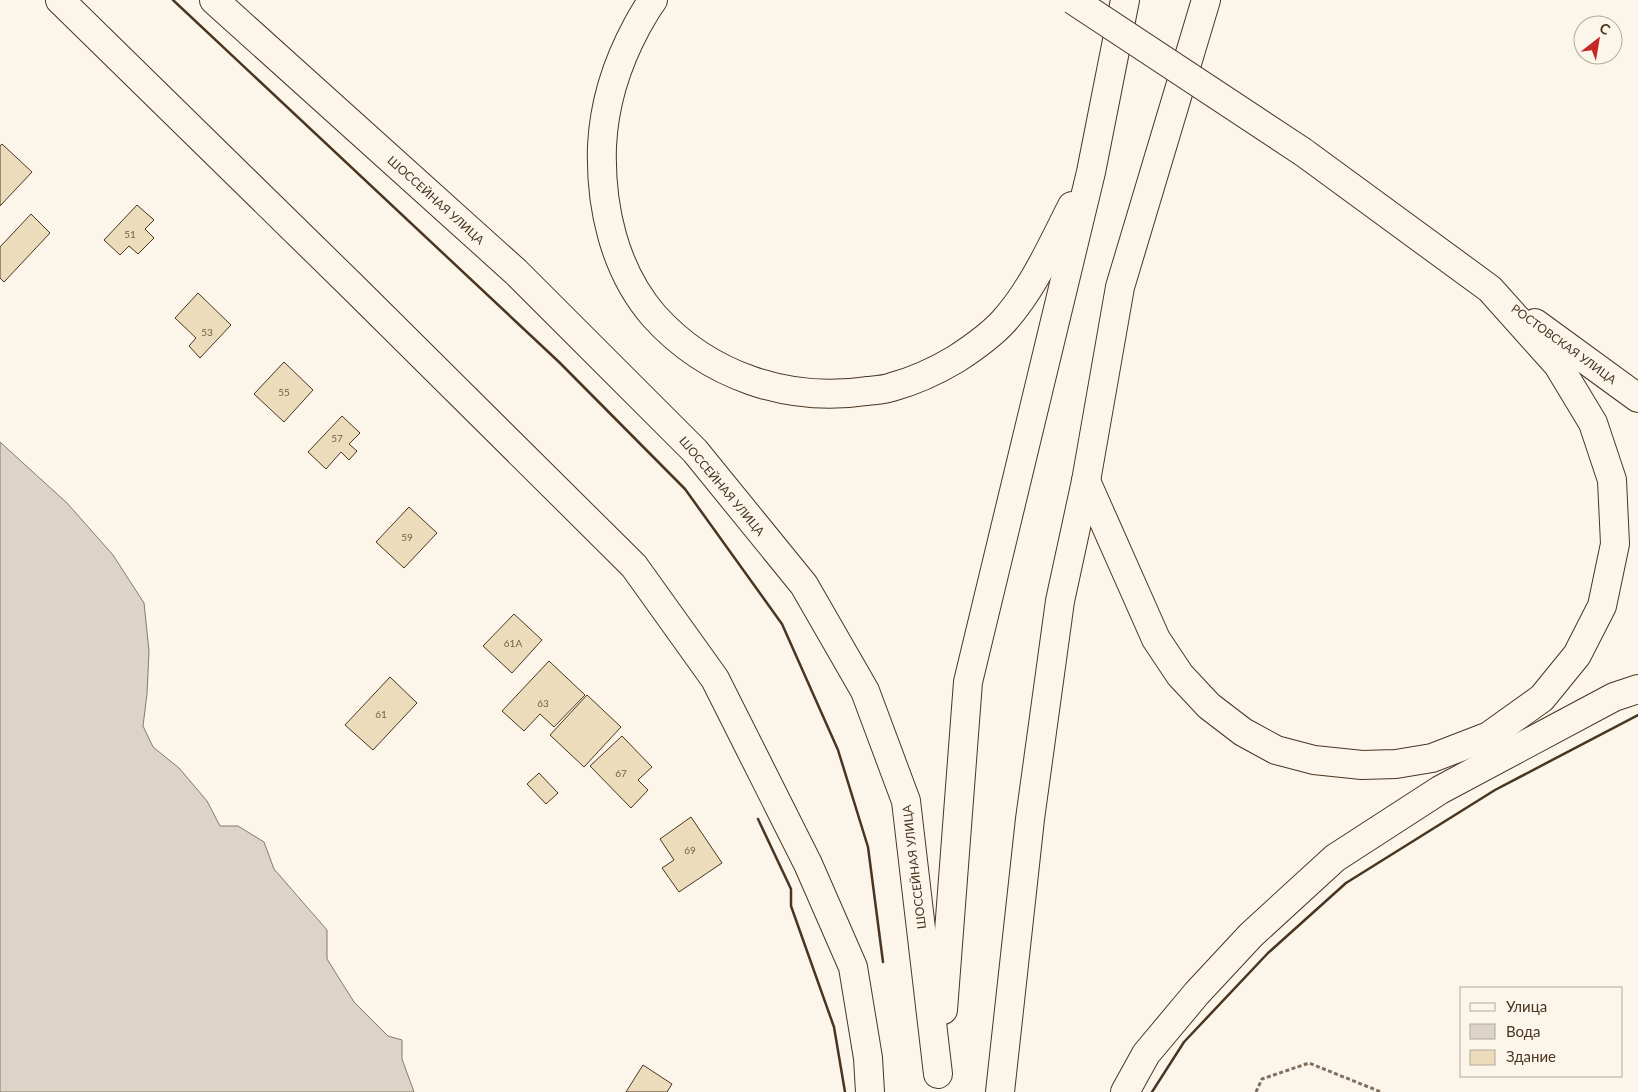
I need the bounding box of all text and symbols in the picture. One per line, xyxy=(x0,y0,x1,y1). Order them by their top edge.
north arrow xyxy=(1573,15,1623,65)
text: С xyxy=(1597,19,1614,38)
street label: ШОССЕЙНАЯ УЛИЦА xyxy=(385,153,488,248)
house number: 51 xyxy=(124,228,136,240)
street label: РОСТОВСКАЯ УЛИЦА xyxy=(1509,301,1620,388)
house number: 53 xyxy=(201,326,213,338)
house number: 55 xyxy=(278,386,290,398)
house number: 57 xyxy=(331,432,343,444)
street label: ШОССЕЙНАЯ УЛИЦА xyxy=(676,433,768,539)
house number: 59 xyxy=(401,531,413,543)
house number: 61А xyxy=(504,637,522,649)
house number: 63 xyxy=(537,697,549,709)
house number: 61 xyxy=(375,708,387,720)
house number: 67 xyxy=(615,767,627,779)
street label: ШОССЕЙНАЯ УЛИЦА xyxy=(899,803,929,930)
house number: 69 xyxy=(684,844,696,856)
legend xyxy=(1460,987,1623,1077)
text: Улица xyxy=(1506,997,1547,1015)
text: Вода xyxy=(1506,1022,1541,1040)
text: Здание xyxy=(1506,1047,1556,1065)

